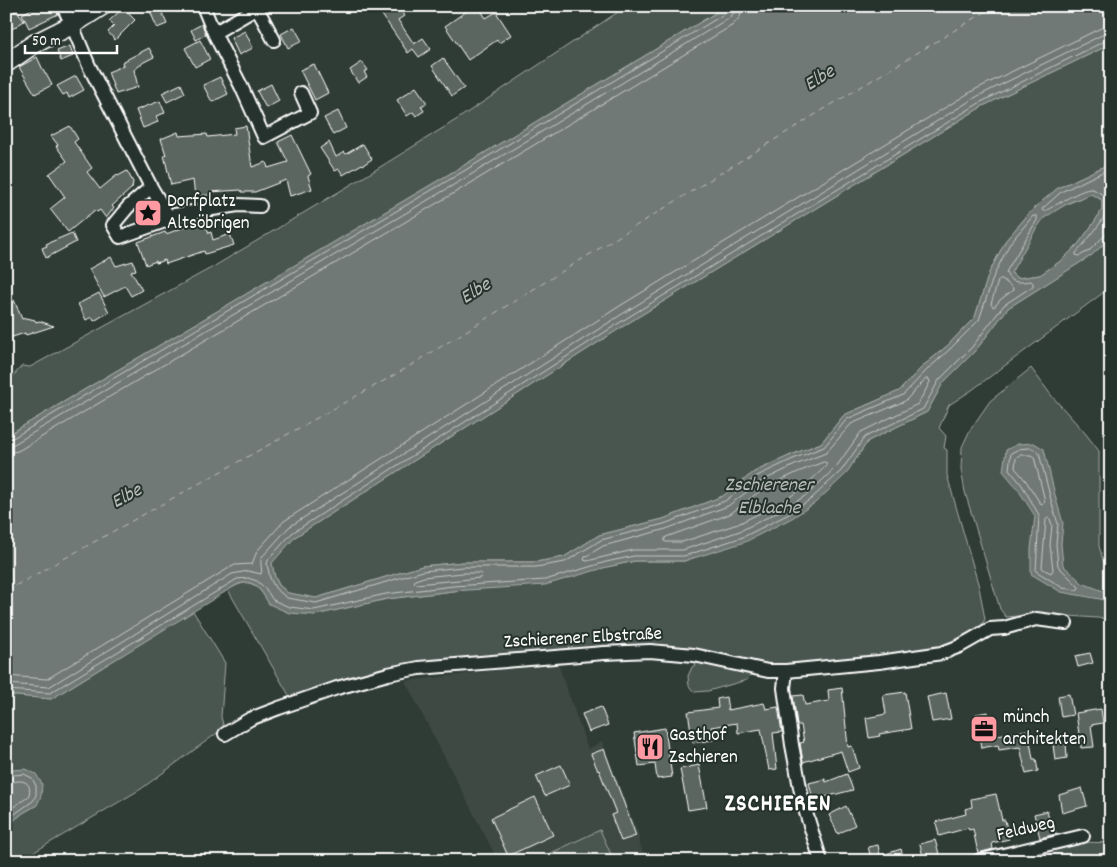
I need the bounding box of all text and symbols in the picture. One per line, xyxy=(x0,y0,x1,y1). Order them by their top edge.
scale bar xyxy=(25,22,118,54)
text: 50 m xyxy=(32,31,61,53)
water label: Elbe xyxy=(799,58,842,99)
place label: Dorfplatz Altsöbrigen xyxy=(167,189,250,238)
place icon: Dorfplatz Altsöbrigen xyxy=(133,198,163,228)
water label: Elbe xyxy=(455,271,498,312)
water label: Zschierener Elblache xyxy=(725,472,816,523)
water label: Elbe xyxy=(107,477,149,517)
street label: Zschierener Elbstraße xyxy=(503,621,663,657)
place label: münch architekten xyxy=(1003,705,1086,754)
office icon: münch architekten xyxy=(969,714,999,744)
place label: Gasthof Zschieren xyxy=(669,723,738,772)
restaurant icon: Gasthof Zschieren xyxy=(635,732,665,762)
district label: ZSCHIEREN xyxy=(724,788,832,822)
street label: Feldweg xyxy=(994,810,1058,850)

